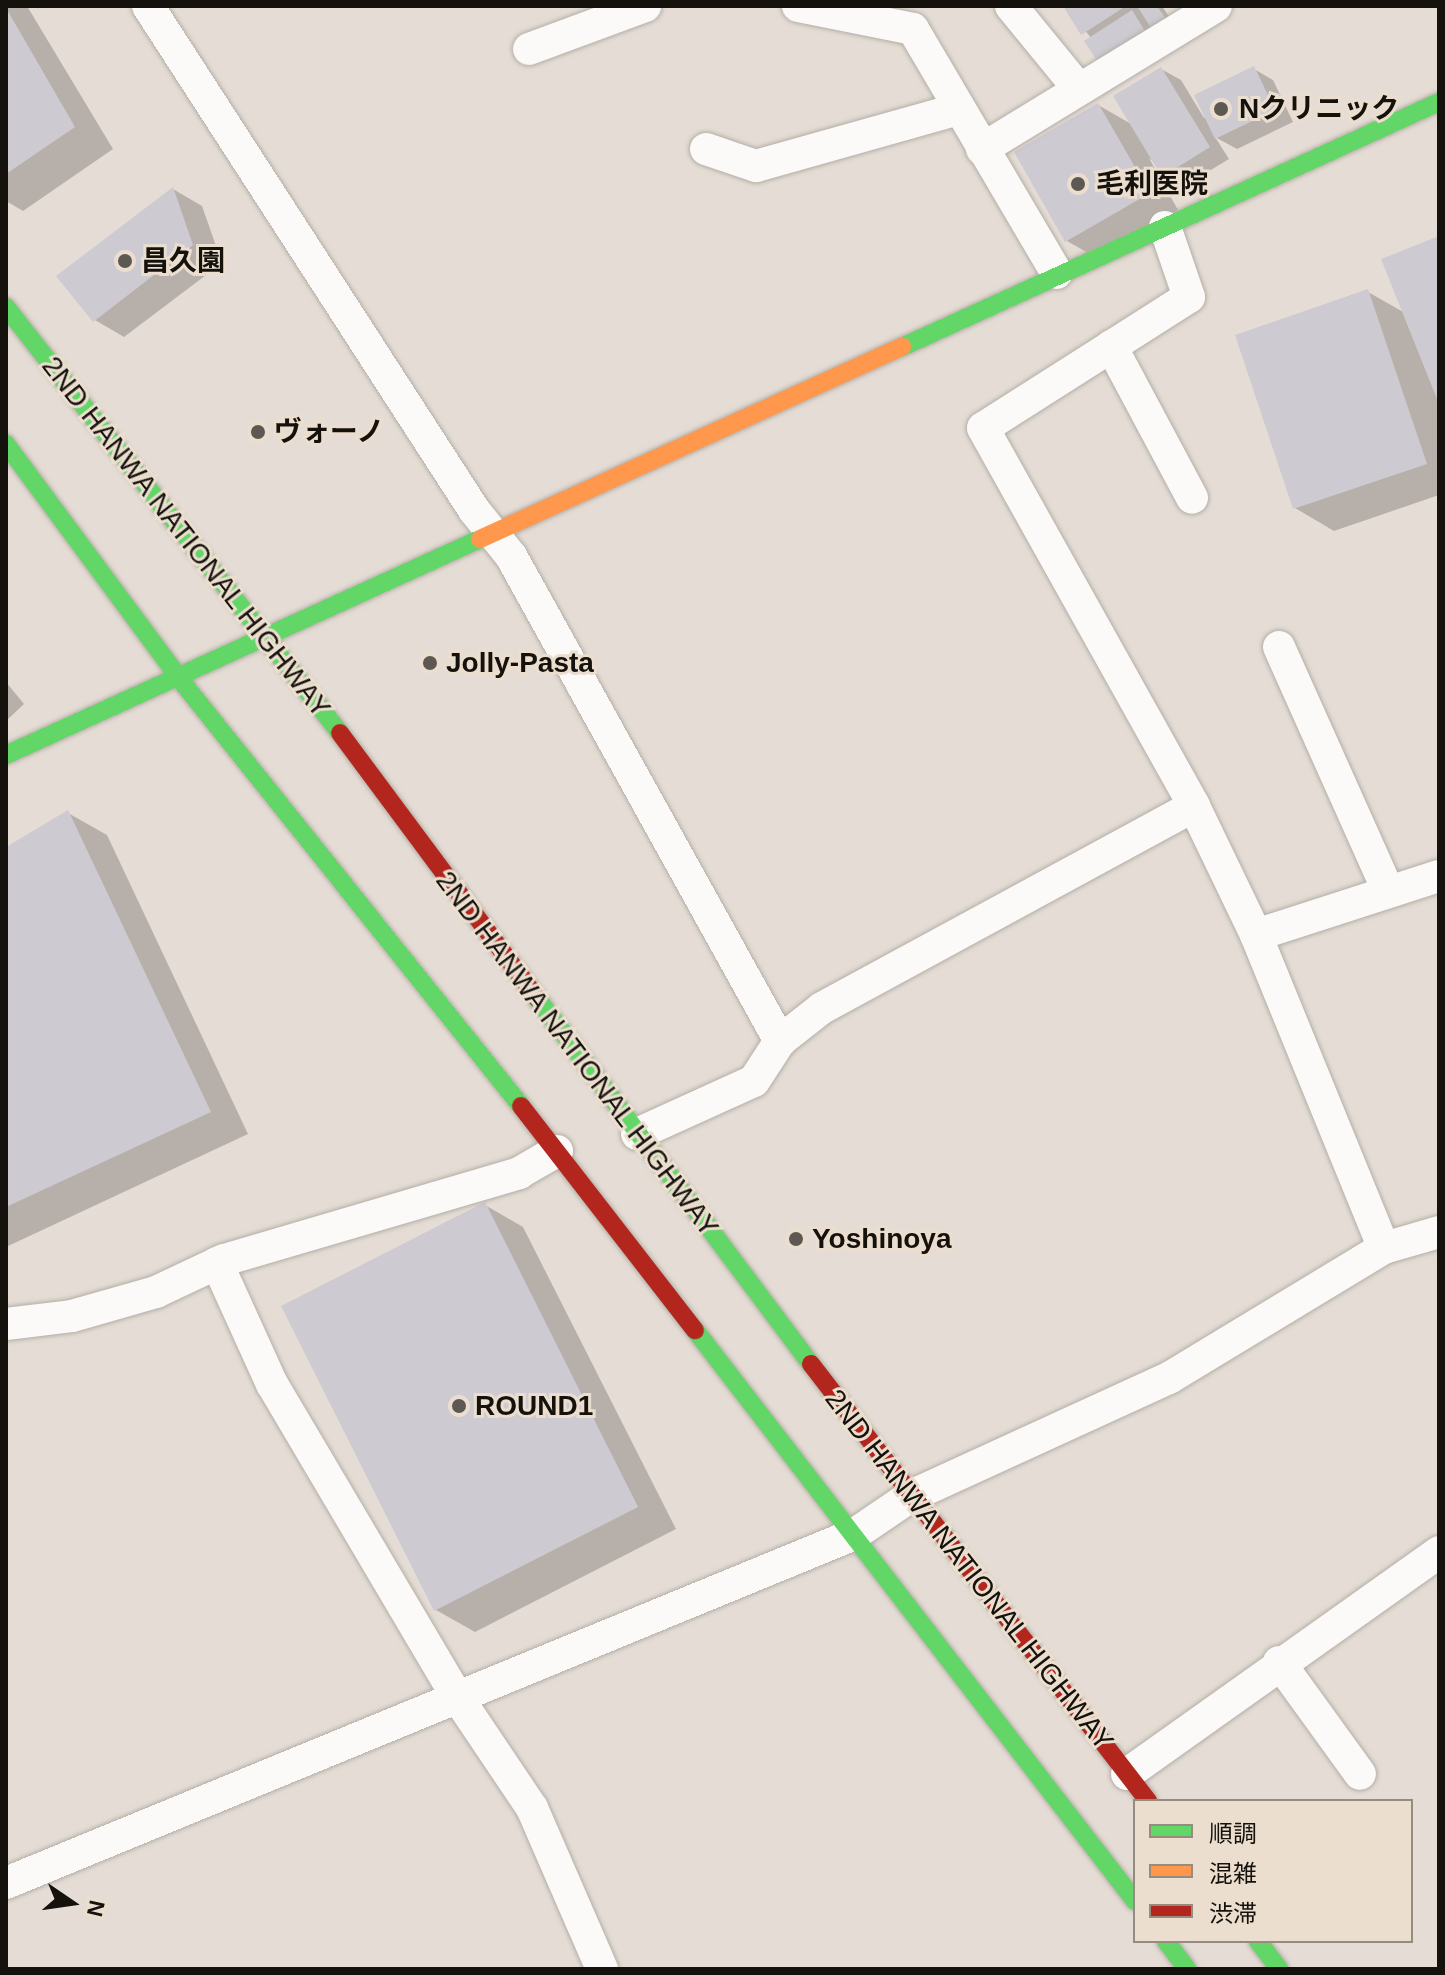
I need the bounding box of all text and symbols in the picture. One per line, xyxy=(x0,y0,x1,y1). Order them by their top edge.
place label: Nクリニック xyxy=(1239,92,1399,126)
marker: Nクリニック xyxy=(1210,98,1232,120)
place label: 毛利医院 xyxy=(1096,167,1208,201)
marker: 毛利医院 xyxy=(1067,173,1089,195)
place label: 昌久園 xyxy=(141,244,225,278)
marker: 昌久園 xyxy=(116,252,134,270)
street label: 2ND HANWA NATIONAL HIGHWAY xyxy=(34,349,338,725)
place label: ヴォーノ xyxy=(274,415,386,449)
marker: ヴォーノ xyxy=(249,423,267,441)
place label: Jolly-Pasta xyxy=(446,646,594,680)
marker: Jolly-Pasta xyxy=(421,654,439,672)
street label: 2ND HANWA NATIONAL HIGHWAY xyxy=(428,864,726,1244)
place label: Yoshinoya xyxy=(812,1222,952,1256)
marker: Yoshinoya xyxy=(787,1230,805,1248)
street label: 2ND HANWA NATIONAL HIGHWAY xyxy=(817,1382,1121,1758)
place label: ROUND1 xyxy=(475,1389,593,1423)
marker: ROUND1 xyxy=(450,1397,468,1415)
legend xyxy=(1133,1799,1413,1943)
text: 順調 xyxy=(1209,1820,1257,1847)
text: 混雑 xyxy=(1209,1860,1257,1887)
north arrow xyxy=(32,1863,112,1943)
text: N xyxy=(82,1898,110,1919)
text: 渋滞 xyxy=(1209,1900,1257,1927)

